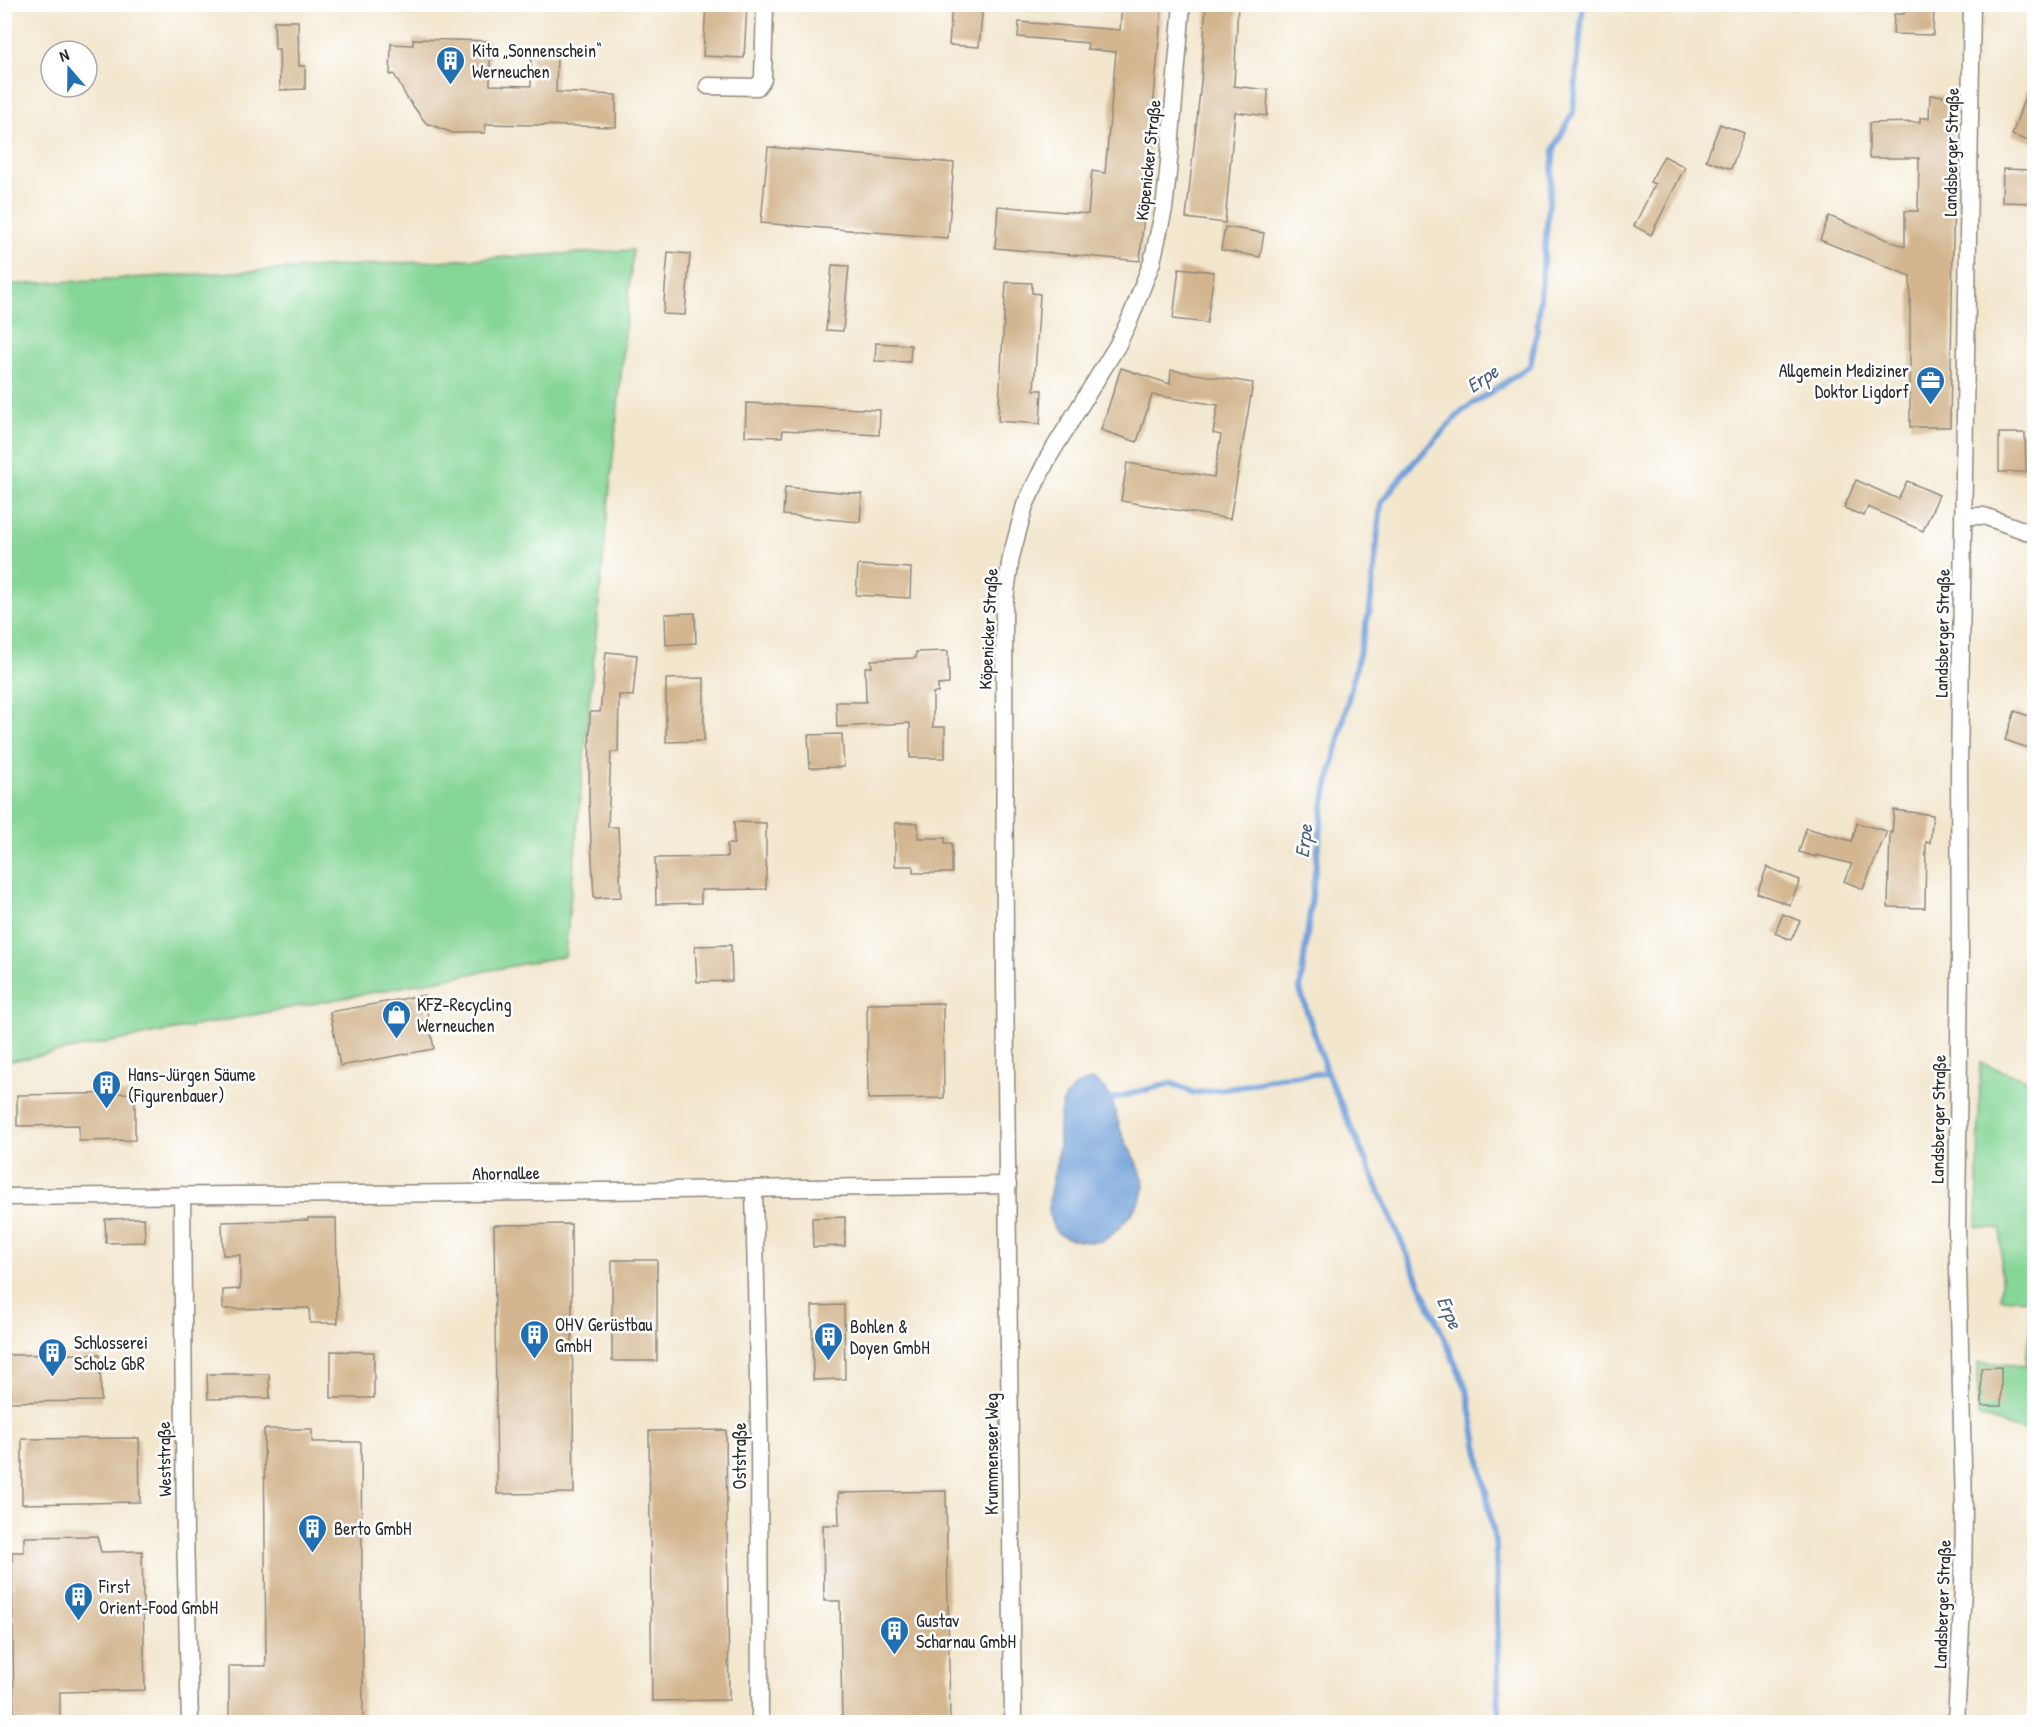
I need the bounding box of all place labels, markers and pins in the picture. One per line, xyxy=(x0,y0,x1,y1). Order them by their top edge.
place label: Kita „Sonnenschein“ Werneuchen xyxy=(472,38,602,84)
building icon: Kita „Sonnenschein“ Werneuchen xyxy=(435,44,467,86)
place label: Allgemein Mediziner Doktor Ligdorf xyxy=(1779,358,1910,404)
office icon: Allgemein Mediziner Doktor Ligdorf xyxy=(1914,364,1946,406)
place label: KFZ-Recycling Werneuchen xyxy=(417,992,511,1038)
shop icon: KFZ-Recycling Werneuchen xyxy=(380,998,412,1040)
place label: Hans-Jürgen Säume (Figurenbauer) xyxy=(128,1062,256,1108)
building icon: Hans-Jürgen Säume (Figurenbauer) xyxy=(91,1068,123,1110)
place label: OHV Gerüstbau GmbH xyxy=(555,1312,652,1358)
place label: Bohlen & Doyen GmbH xyxy=(850,1314,930,1360)
building icon: OHV Gerüstbau GmbH xyxy=(518,1318,550,1360)
building icon: Bohlen & Doyen GmbH xyxy=(813,1320,845,1362)
place label: Schlosserei Scholz GbR xyxy=(74,1330,148,1376)
building icon: Schlosserei Scholz GbR xyxy=(37,1336,69,1378)
building icon: Berto GmbH xyxy=(297,1512,329,1554)
place label: Berto GmbH xyxy=(334,1516,412,1541)
place label: First Orient-Food GmbH xyxy=(98,1574,218,1620)
building icon: First Orient-Food GmbH xyxy=(62,1580,94,1622)
place label: Gustav Scharnau GmbH xyxy=(916,1608,1016,1654)
building icon: Gustav Scharnau GmbH xyxy=(879,1614,911,1656)

